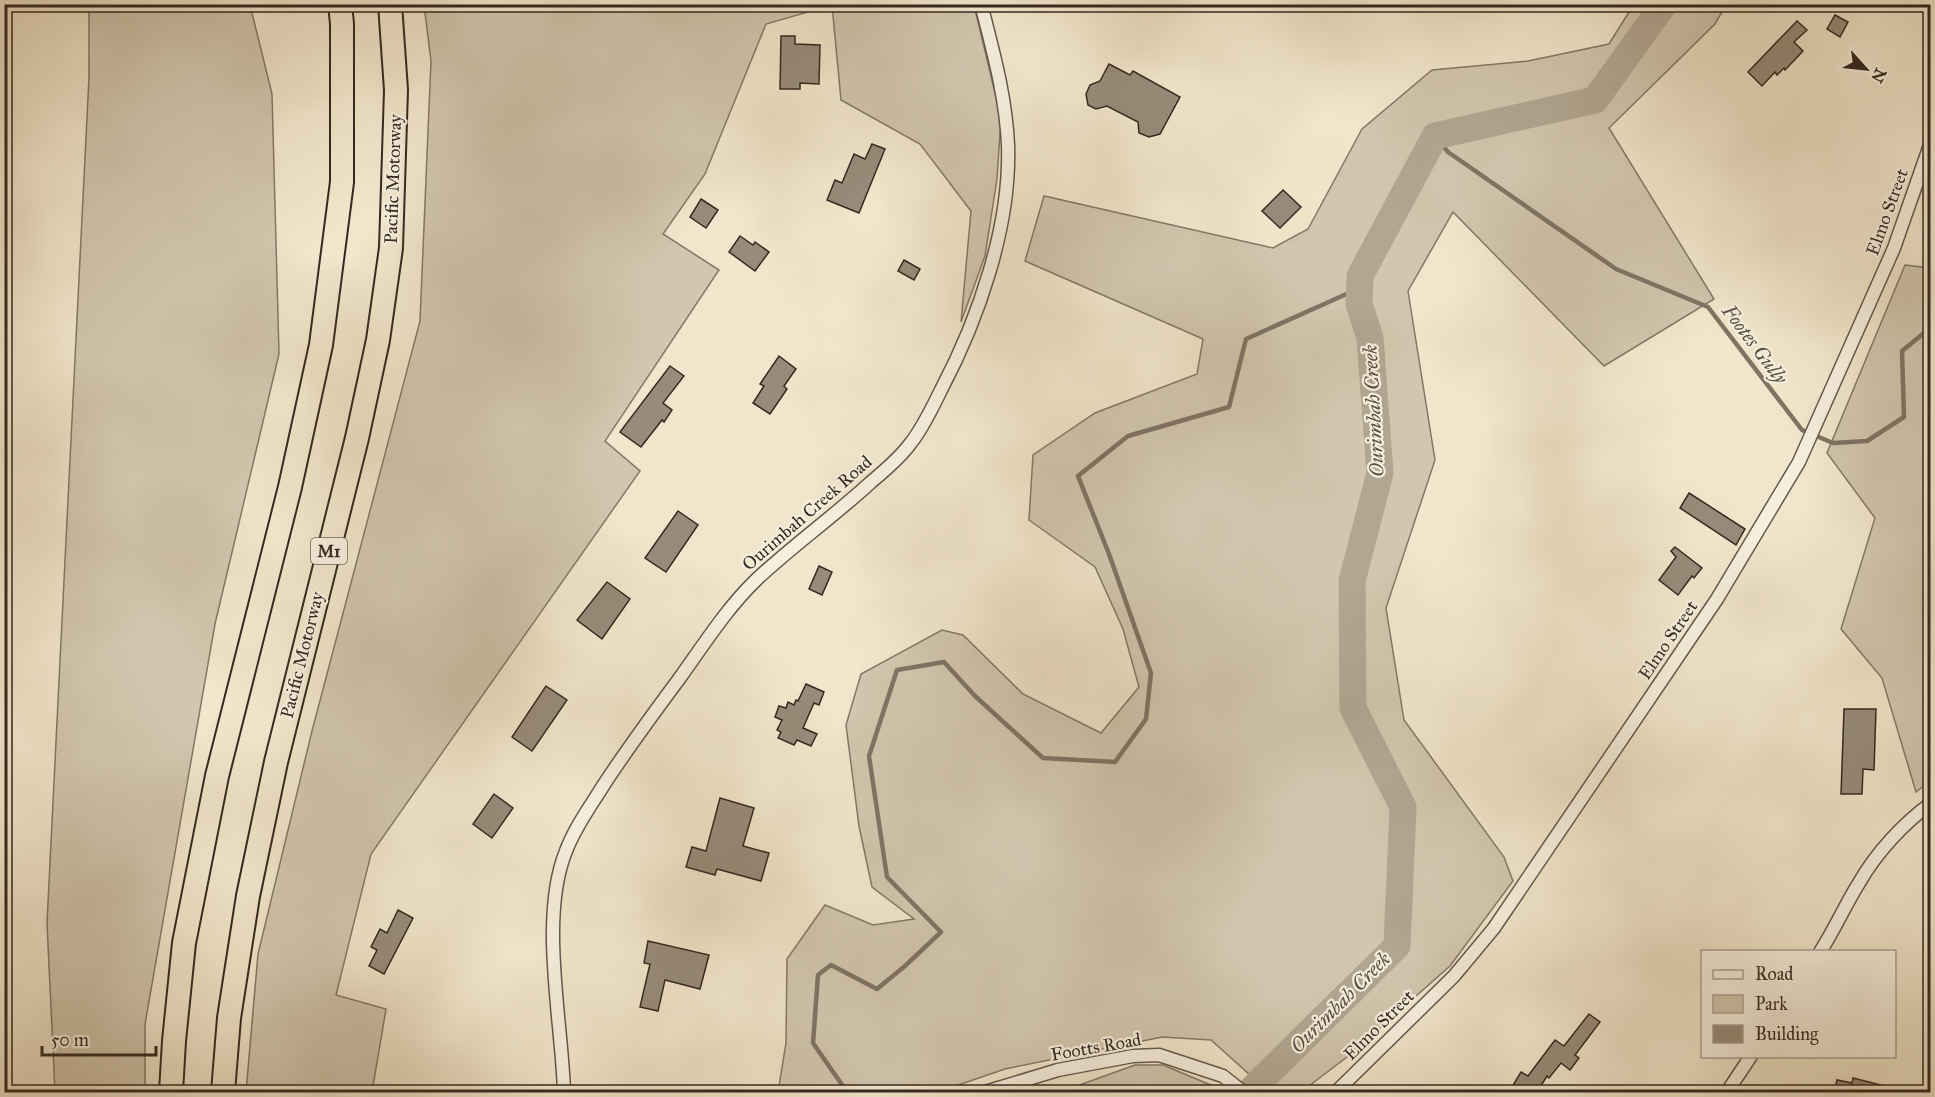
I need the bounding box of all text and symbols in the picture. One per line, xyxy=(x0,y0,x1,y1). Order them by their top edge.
north arrow xyxy=(1836,39,1896,99)
text: N xyxy=(1867,65,1890,86)
street label: Pacific Motorway xyxy=(380,113,406,244)
street label: Elmo Street xyxy=(1861,165,1913,258)
water label: Footes Gully xyxy=(1717,299,1794,390)
water label: Ourimbah Creek xyxy=(1358,344,1388,478)
street label: Ourimbah Creek Road xyxy=(738,451,876,575)
road number: M1 xyxy=(311,538,347,564)
street label: Pacific Motorway xyxy=(276,589,328,720)
street label: Elmo Street xyxy=(1634,596,1703,684)
water label: Ourimbah Creek xyxy=(1285,947,1395,1057)
legend xyxy=(1701,950,1896,1058)
text: Road xyxy=(1755,963,1793,985)
street label: Elmo Street xyxy=(1339,985,1419,1065)
text: Park xyxy=(1755,993,1788,1015)
scale bar xyxy=(42,1019,156,1057)
text: Building xyxy=(1755,1023,1819,1046)
street label: Footts Road xyxy=(1049,1028,1143,1066)
text: 50 m xyxy=(51,1029,89,1051)

